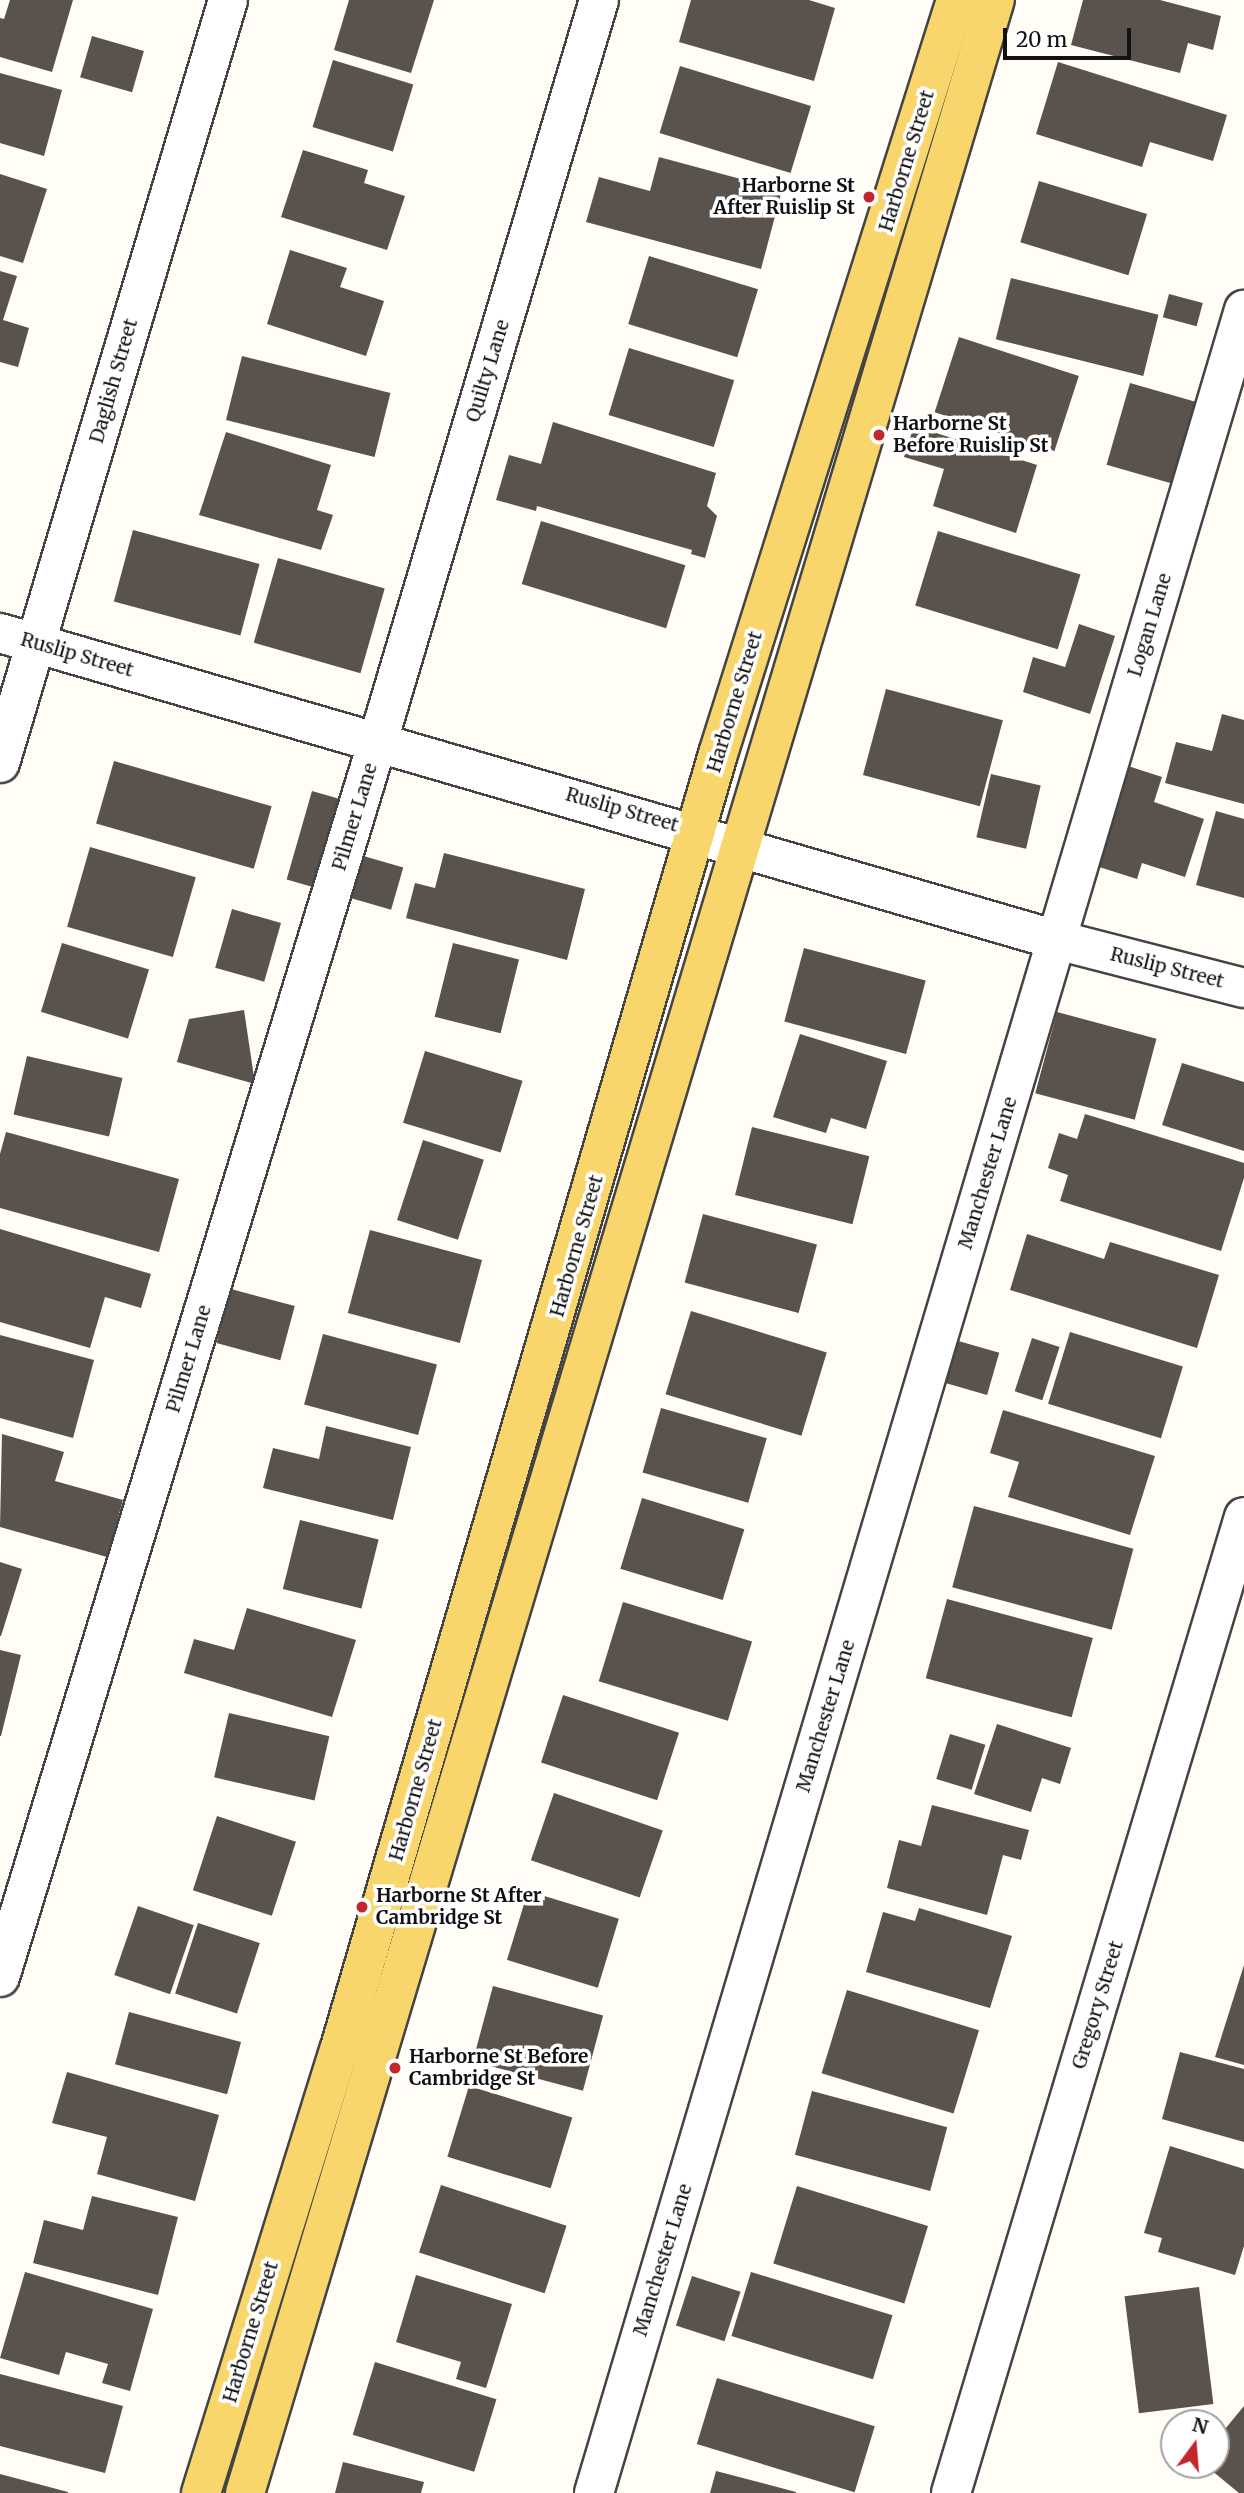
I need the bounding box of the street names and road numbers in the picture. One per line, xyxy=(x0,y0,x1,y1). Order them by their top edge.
street label: Harborne Street xyxy=(875,88,939,234)
street label: Daglish Street xyxy=(85,316,143,446)
street label: Quilty Lane xyxy=(462,317,514,425)
street label: Logan Lane xyxy=(1123,571,1177,679)
street label: Ruslip Street xyxy=(18,628,136,682)
street label: Harborne Street xyxy=(703,629,767,775)
street label: Pilmer Lane xyxy=(328,761,382,873)
street label: Ruslip Street xyxy=(563,783,681,837)
street label: Ruslip Street xyxy=(1108,943,1226,993)
street label: Manchester Lane xyxy=(954,1094,1022,1252)
street label: Harborne Street xyxy=(546,1173,608,1319)
street label: Pilmer Lane xyxy=(162,1303,216,1415)
street label: Manchester Lane xyxy=(792,1637,860,1795)
street label: Harborne Street xyxy=(385,1717,447,1863)
street label: Gregory Street xyxy=(1068,1938,1128,2072)
street label: Manchester Lane xyxy=(629,2181,697,2339)
street label: Harborne Street xyxy=(219,2259,283,2405)

